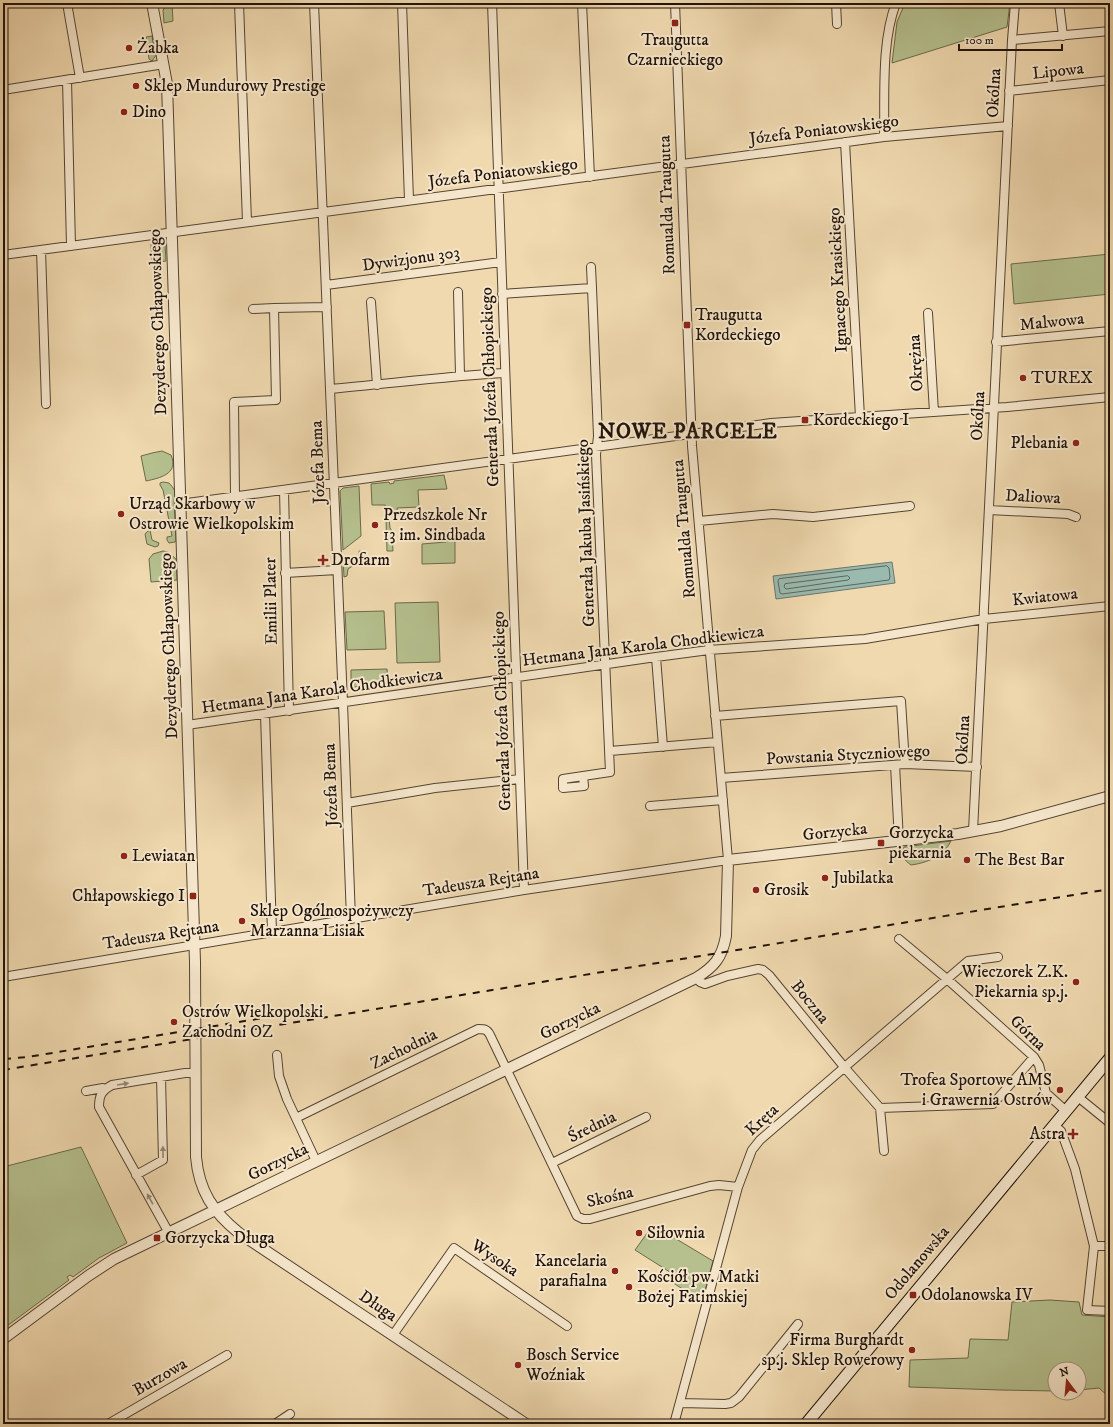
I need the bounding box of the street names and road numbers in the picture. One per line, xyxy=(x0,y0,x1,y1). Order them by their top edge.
street label: Lipowa xyxy=(1031,57,1086,85)
street label: Okólna xyxy=(982,67,1006,118)
street label: Józefa Poniatowskiego xyxy=(746,110,900,150)
street label: Romualda Traugutta xyxy=(654,134,680,275)
street label: Józefa Poniatowskiego xyxy=(425,153,579,193)
street label: Ignacego Krasickiego xyxy=(823,207,853,353)
street label: Dezyderego Chłapowskiego xyxy=(144,229,172,415)
street label: Dywizjonu 303 xyxy=(361,241,461,277)
street label: Generała Józefa Chłopickiego xyxy=(476,287,504,487)
street label: Malwowa xyxy=(1019,308,1086,336)
street label: Okrężna xyxy=(903,333,928,392)
street label: Okólna xyxy=(966,390,990,441)
street label: Józefa Bema xyxy=(306,419,331,506)
street label: Generała Jakuba Jasińskiego xyxy=(572,439,600,627)
street label: Romualda Traugutta xyxy=(667,458,701,599)
street label: Daliowa xyxy=(1005,485,1062,509)
street label: Dezyderego Chłapowskiego xyxy=(155,553,183,739)
street label: Emilii Plater xyxy=(259,556,283,645)
street label: Kwiatowa xyxy=(1011,583,1080,611)
street label: Generała Józefa Chłopickiego xyxy=(488,611,516,811)
street label: Hetmana Jana Karola Chodkiewicza xyxy=(521,620,766,672)
street label: Hetmana Jana Karola Chodkiewicza xyxy=(200,663,445,719)
street label: Okólna xyxy=(951,714,975,765)
street label: Powstania Styczniowego xyxy=(765,740,931,770)
street label: Józefa Bema xyxy=(319,742,344,829)
street label: Gorzycka xyxy=(802,818,869,846)
street label: Tadeusza Rejtana xyxy=(421,862,541,902)
street label: Tadeusza Rejtana xyxy=(101,915,221,955)
street label: Boczna xyxy=(786,976,835,1029)
street label: Gorzycka xyxy=(536,997,605,1045)
street label: Górna xyxy=(1005,1010,1051,1056)
street label: Zachodnia xyxy=(367,1023,442,1075)
street label: Kręta xyxy=(741,1098,784,1141)
street label: Średnia xyxy=(564,1105,621,1148)
street label: Gorzycka xyxy=(244,1138,313,1186)
street label: Skośna xyxy=(585,1181,636,1213)
street label: Odolanowska xyxy=(880,1221,955,1305)
street label: Wysoka xyxy=(466,1234,524,1282)
street label: Długa xyxy=(355,1285,402,1327)
street label: Burzowa xyxy=(129,1352,192,1401)

